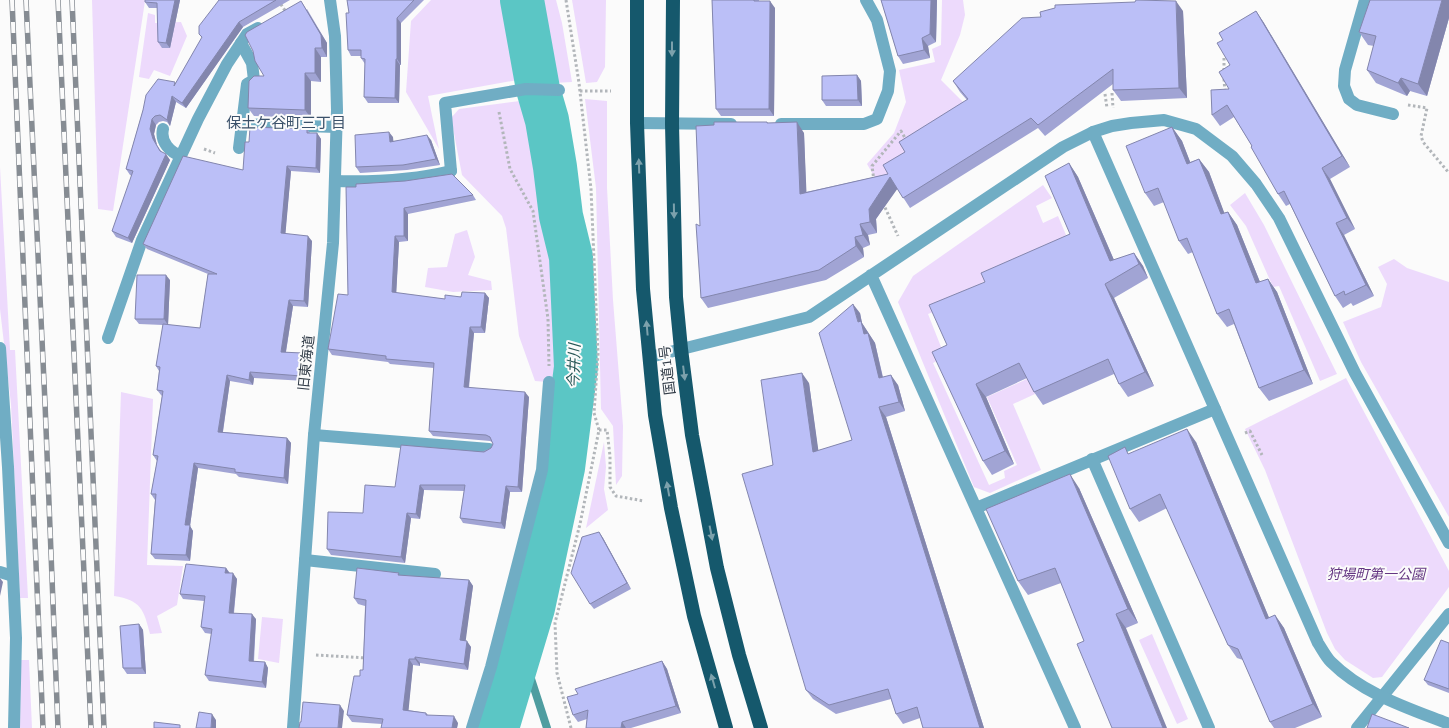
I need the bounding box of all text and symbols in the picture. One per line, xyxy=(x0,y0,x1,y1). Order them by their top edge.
one-way arrow xyxy=(668,41,676,57)
district label: 保土ケ谷町三丁目 xyxy=(226,114,346,132)
one-way arrow xyxy=(635,157,643,173)
one-way arrow xyxy=(670,203,678,219)
one-way arrow xyxy=(643,320,651,336)
street label: 旧東海道 xyxy=(295,334,317,392)
water label: 今井川 xyxy=(564,341,584,389)
street label: 国道1号 xyxy=(656,344,678,396)
one-way arrow xyxy=(680,366,688,382)
one-way arrow xyxy=(663,481,671,497)
one-way arrow xyxy=(707,526,715,542)
park label: 狩場町第一公園 xyxy=(1327,566,1427,582)
one-way arrow xyxy=(708,674,716,689)

